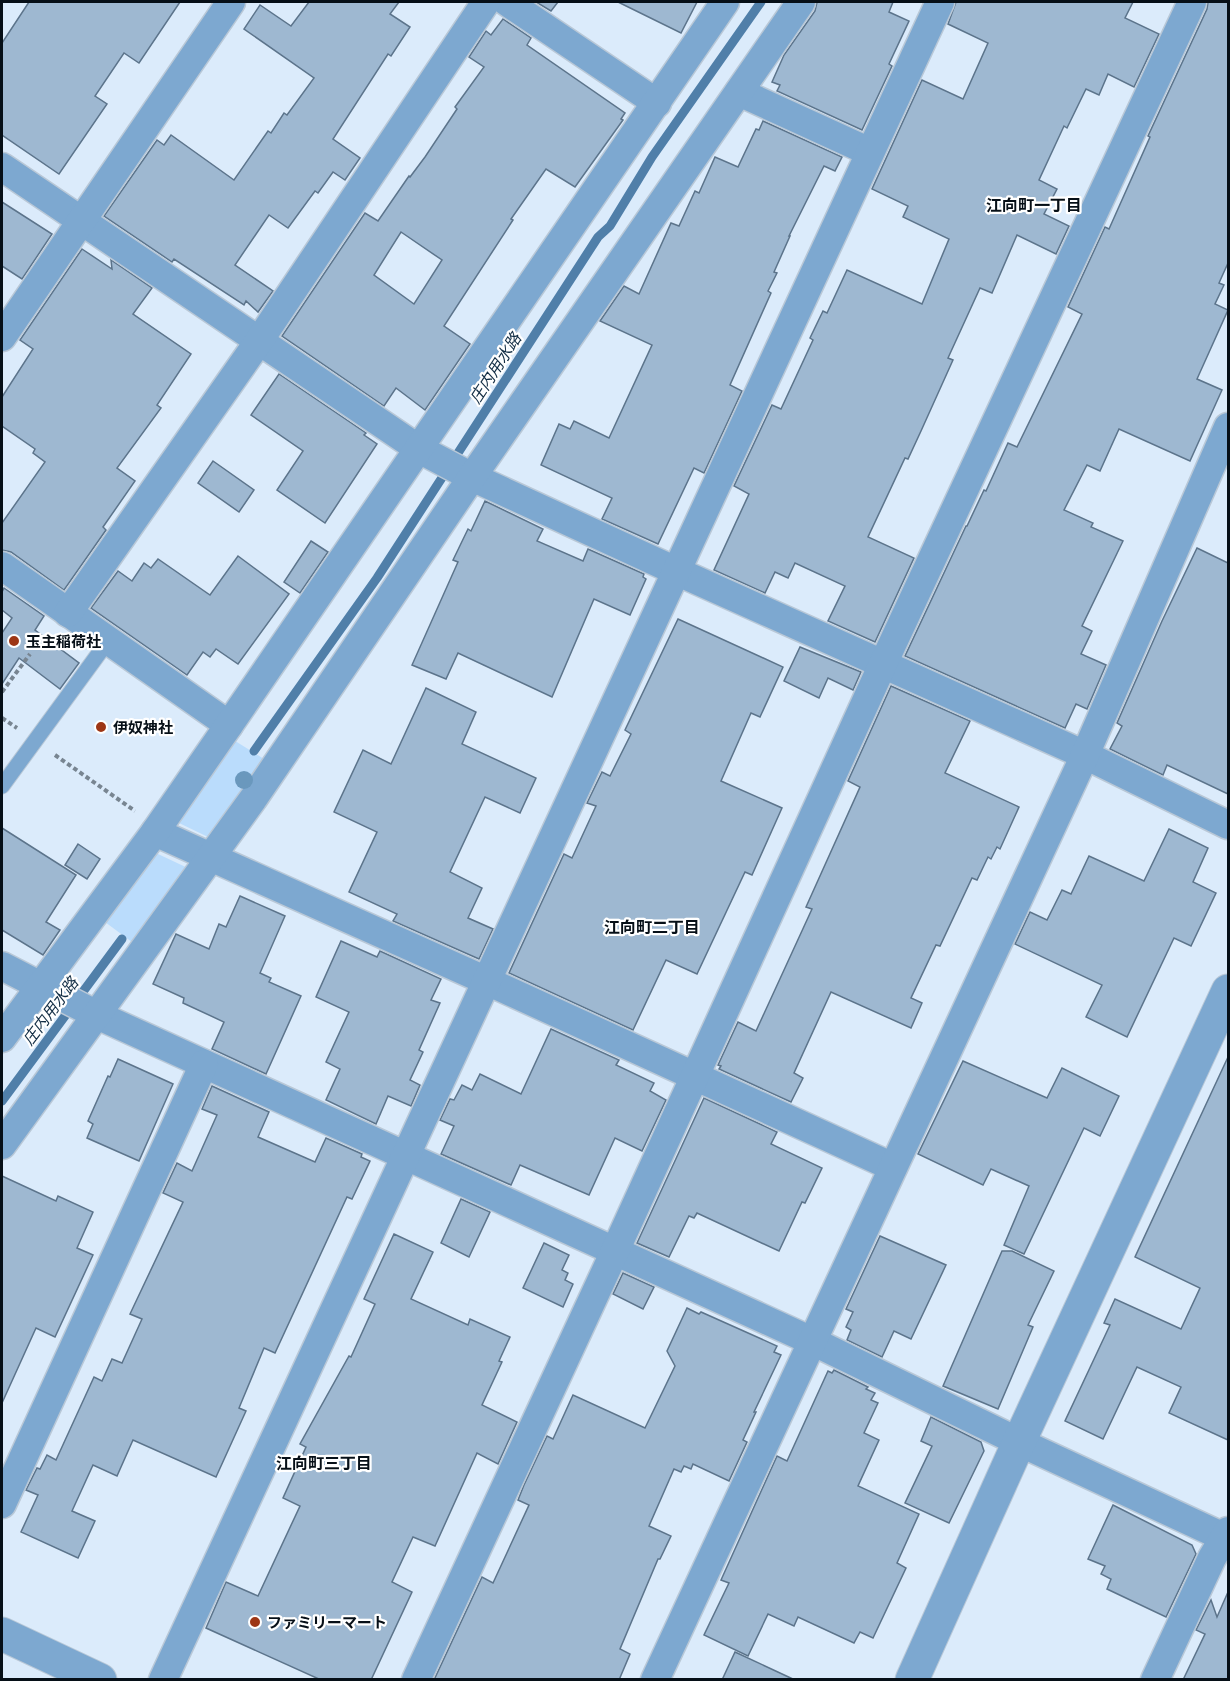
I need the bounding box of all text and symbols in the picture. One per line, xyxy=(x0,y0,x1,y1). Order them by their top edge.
district label: 江向町一丁目 xyxy=(986,194,1082,216)
water label: 庄内用水路 xyxy=(464,327,527,408)
place label: 玉主稲荷社 xyxy=(26,631,101,651)
marker: 玉主稲荷社 xyxy=(7,634,21,648)
place label: 伊奴神社 xyxy=(113,717,173,737)
marker: 伊奴神社 xyxy=(94,720,108,734)
district label: 江向町二丁目 xyxy=(604,916,700,938)
water label: 庄内用水路 xyxy=(17,971,84,1050)
district label: 江向町三丁目 xyxy=(276,1452,372,1474)
place label: ファミリーマート xyxy=(267,1612,387,1632)
marker: ファミリーマート xyxy=(248,1615,262,1629)

